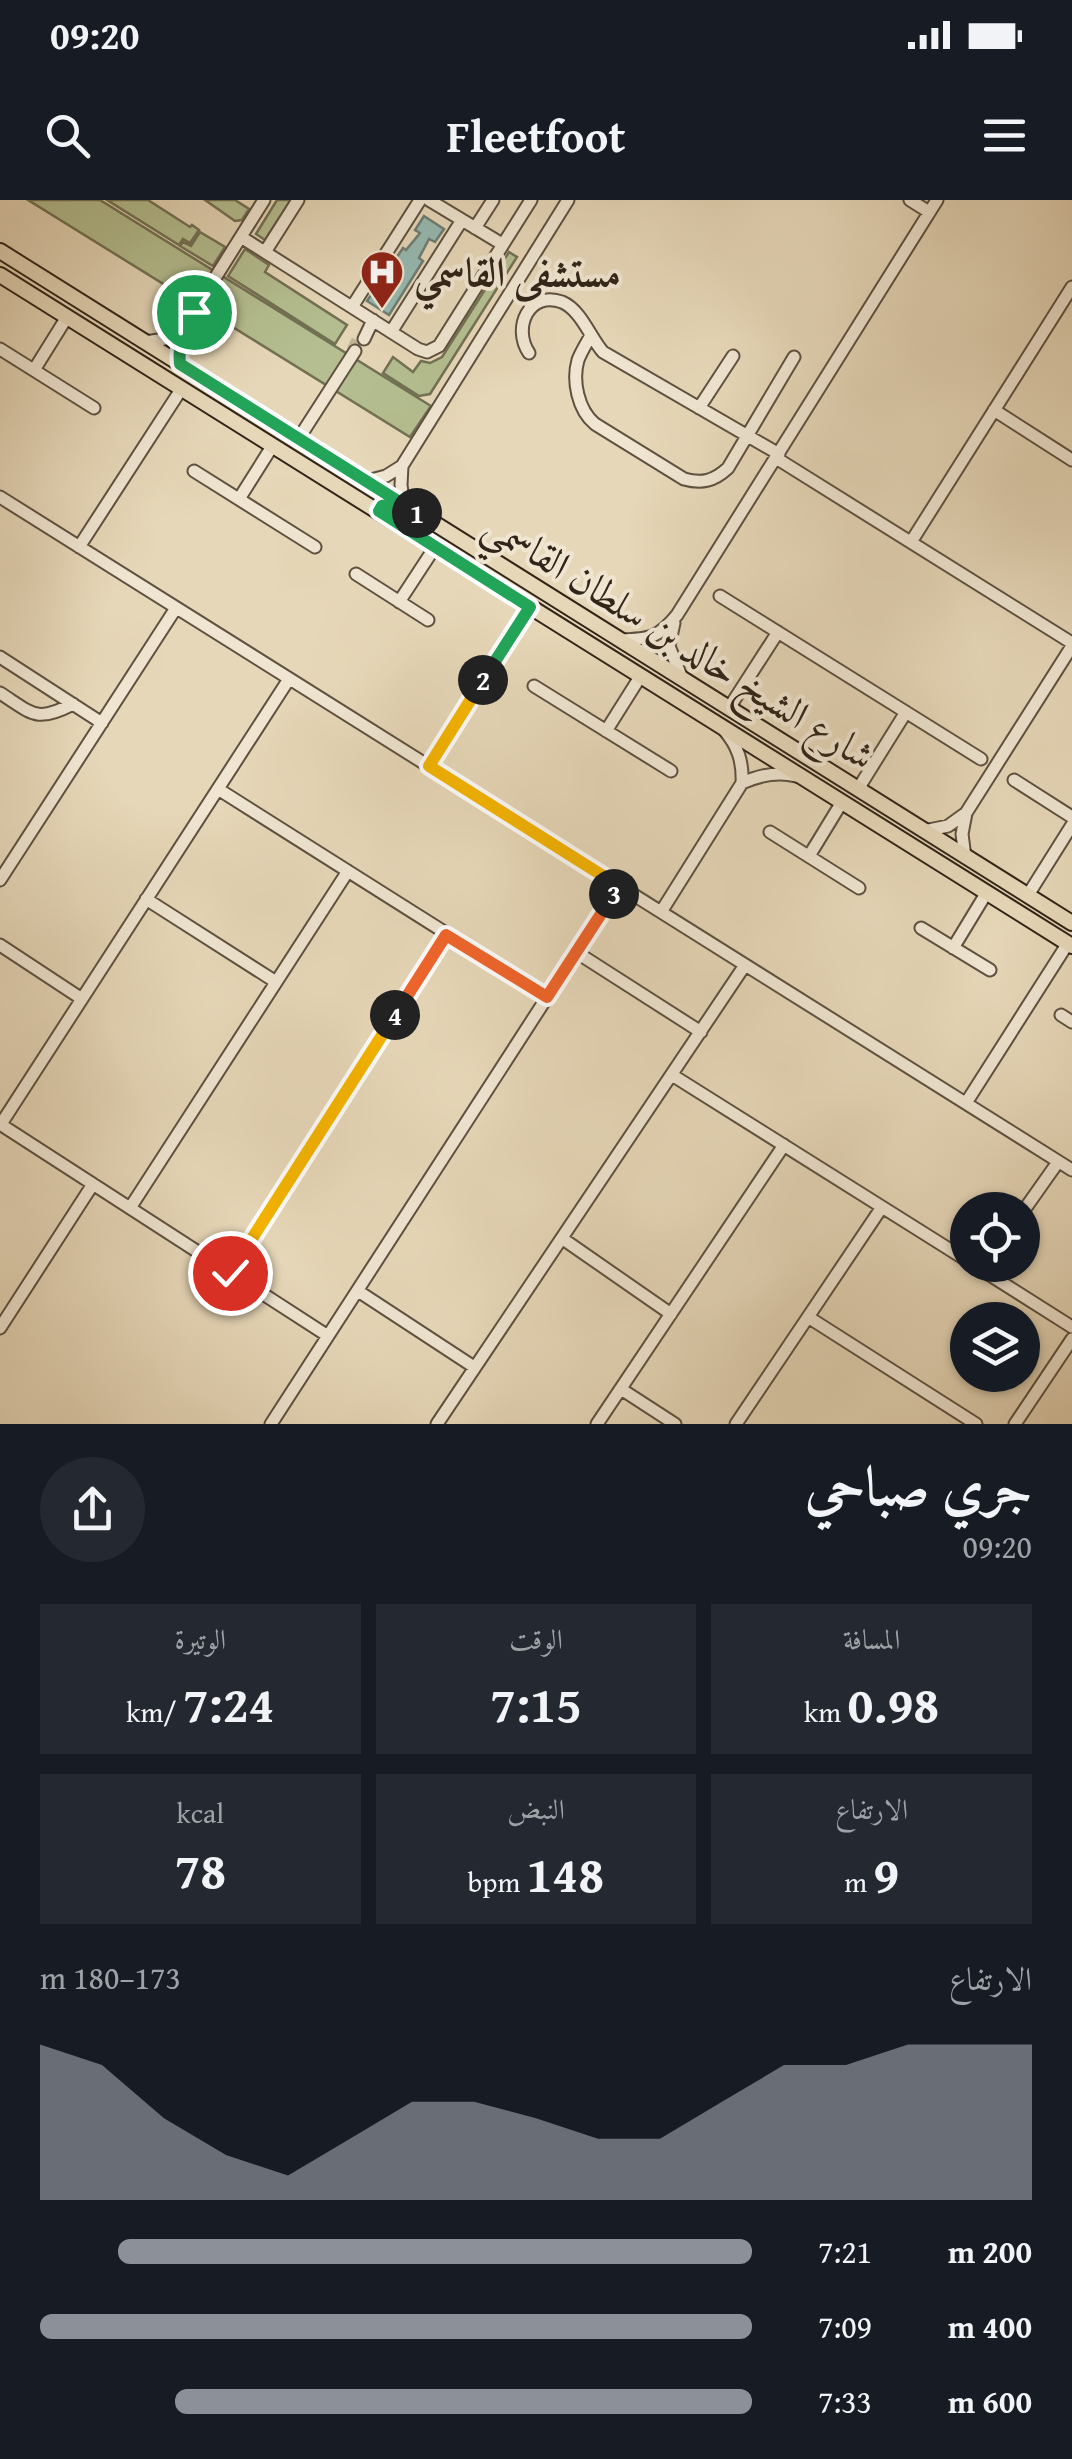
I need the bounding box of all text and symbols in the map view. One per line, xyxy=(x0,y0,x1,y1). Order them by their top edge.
text: 09:20 xyxy=(50,7,140,63)
text: Fleetfoot xyxy=(446,103,626,168)
icon: search xyxy=(40,108,95,163)
icon: menu xyxy=(977,108,1032,163)
place label: مستشفى القاسمي xyxy=(414,242,621,310)
hospital icon: مستشفى القاسمي xyxy=(359,249,405,310)
pin xyxy=(152,270,237,355)
icon: arrive xyxy=(167,285,222,340)
pin: 1 xyxy=(392,488,442,538)
text: 1 xyxy=(410,492,424,533)
street label: شارع الشيخ خالد بن سلطان القاسمي xyxy=(468,495,887,792)
pin: 2 xyxy=(458,655,508,705)
text: 2 xyxy=(476,659,490,700)
pin: 3 xyxy=(589,869,639,919)
text: 3 xyxy=(607,873,621,914)
pin: 4 xyxy=(370,990,420,1040)
text: 4 xyxy=(388,994,402,1035)
map controls xyxy=(950,1192,1040,1392)
button: locate xyxy=(950,1192,1040,1282)
pin xyxy=(188,1231,273,1316)
icon: check xyxy=(203,1246,258,1301)
button: layers xyxy=(950,1302,1040,1392)
text: جري صباحي xyxy=(805,1445,1032,1525)
button: share xyxy=(40,1457,145,1562)
text: 09:20 xyxy=(963,1523,1032,1570)
text: الوتيرة xyxy=(175,1618,226,1659)
text: الوقت xyxy=(509,1618,563,1659)
text: المسافة xyxy=(843,1618,900,1659)
text: 7:24 xyxy=(183,1667,275,1740)
text: 7:15 xyxy=(490,1667,582,1740)
text: 0.98 xyxy=(847,1667,939,1740)
text: /km xyxy=(126,1691,183,1732)
text: km xyxy=(804,1691,847,1732)
text: النبض xyxy=(507,1788,565,1829)
text: الارتفاع xyxy=(835,1788,908,1829)
text: kcal xyxy=(176,1792,224,1833)
text: 78 xyxy=(174,1833,226,1906)
text: 148 xyxy=(526,1837,604,1910)
text: 9 xyxy=(873,1837,899,1910)
text: bpm xyxy=(468,1861,526,1902)
text: m xyxy=(844,1861,873,1902)
text: 173–180 m xyxy=(40,1954,181,2001)
text: الارتفاع xyxy=(949,1955,1032,2002)
text: 7:21 xyxy=(818,2228,872,2275)
text: 200 m xyxy=(948,2228,1032,2275)
text: 7:09 xyxy=(818,2303,872,2350)
text: 400 m xyxy=(948,2303,1032,2350)
text: 7:33 xyxy=(818,2378,872,2425)
text: 600 m xyxy=(948,2378,1032,2425)

